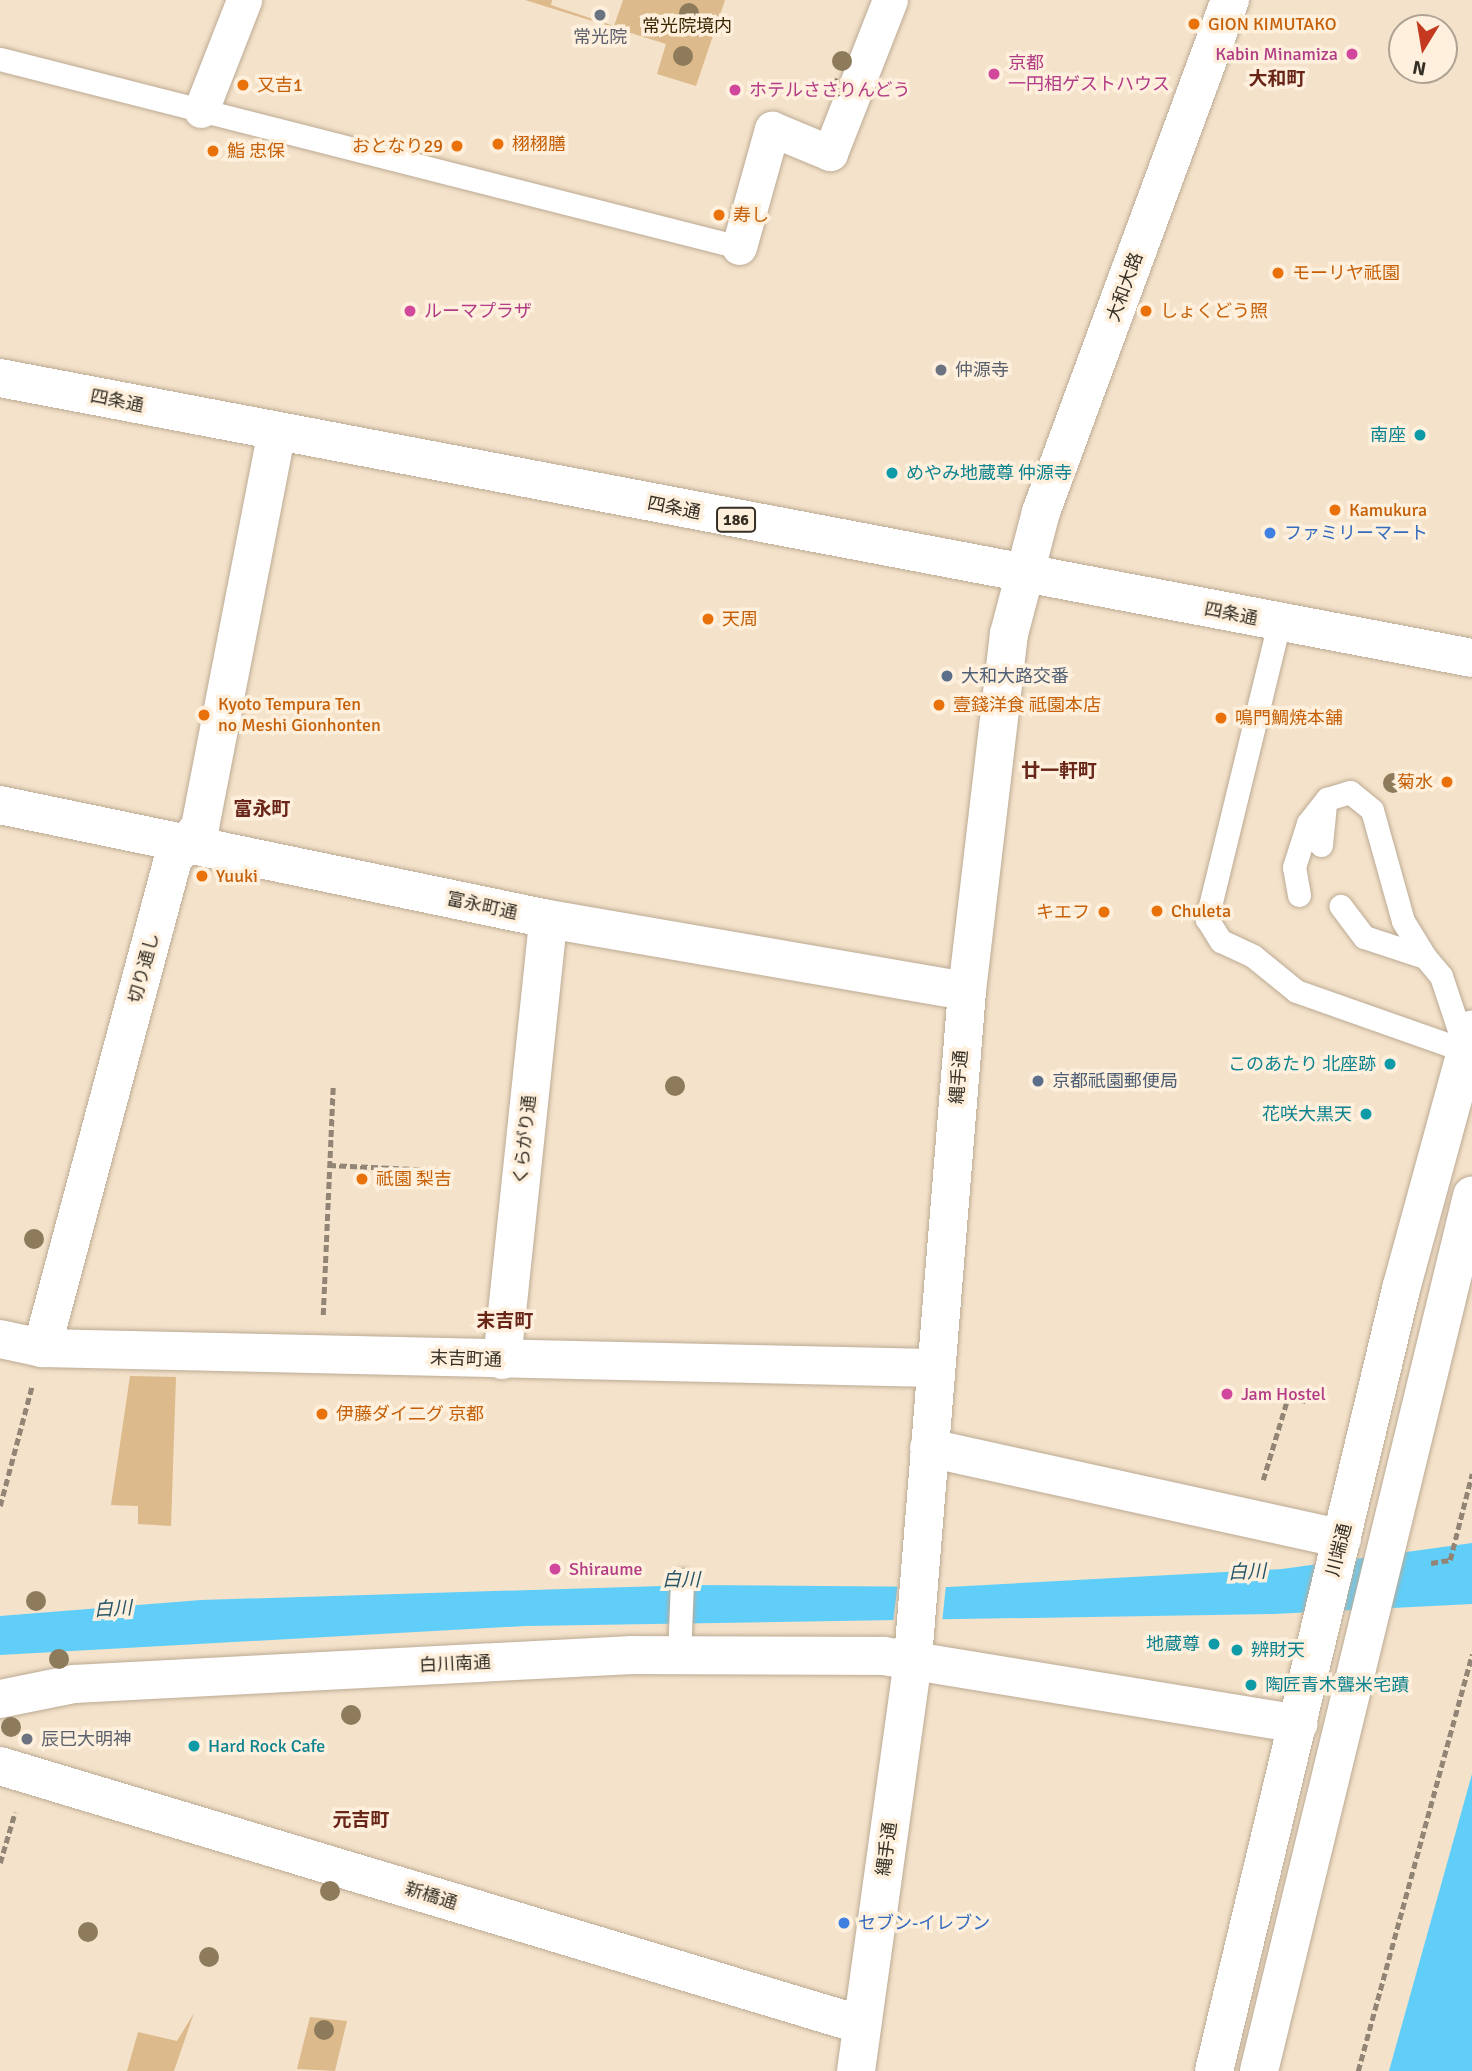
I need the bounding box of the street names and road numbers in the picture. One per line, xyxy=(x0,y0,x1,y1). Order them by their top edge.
street label: 大和大路 xyxy=(1103,249,1147,325)
street label: 四条通 xyxy=(88,385,146,417)
street label: 四条通 xyxy=(645,492,703,524)
road number: 186 xyxy=(715,508,757,533)
street label: 四条通 xyxy=(1202,598,1260,630)
street label: 富永町通 xyxy=(445,888,519,924)
street label: 切り通し xyxy=(124,930,164,1006)
street label: 縄手通 xyxy=(946,1049,972,1105)
street label: くらがり通 xyxy=(510,1094,540,1186)
street label: 末吉町通 xyxy=(430,1347,502,1371)
street label: 川端通 xyxy=(1322,1521,1356,1579)
street label: 白川南通 xyxy=(418,1651,492,1677)
street label: 縄手通 xyxy=(873,1821,901,1877)
street label: 新橋通 xyxy=(402,1878,460,1914)

